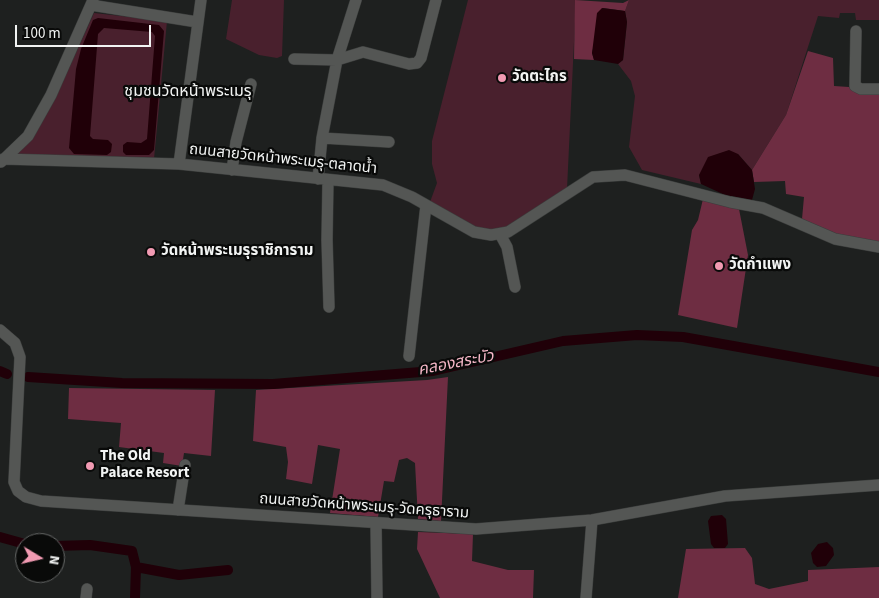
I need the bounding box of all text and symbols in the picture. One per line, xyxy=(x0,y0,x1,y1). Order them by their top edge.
scale bar xyxy=(18,15,154,47)
text: 100 m xyxy=(23,23,61,44)
place label: วัดตะไกร xyxy=(512,69,567,87)
marker: วัดตะไกร xyxy=(496,72,508,84)
district label: ชุมชนวัดหน้าพระเมรุ xyxy=(124,82,252,102)
street label: ถนนสายวัดหน้าพระเมรุ-ตลาดน้ำ xyxy=(188,141,378,179)
place label: วัดหน้าพระเมรุราชิการาม xyxy=(161,243,314,261)
marker: วัดหน้าพระเมรุราชิการาม xyxy=(145,246,157,258)
place label: วัดกำแพง xyxy=(729,257,791,275)
marker: วัดกำแพง xyxy=(713,260,725,272)
water label: คลองสระบัว xyxy=(417,347,495,381)
place label: The Old Palace Resort xyxy=(100,448,189,483)
marker: The Old Palace Resort xyxy=(84,460,96,472)
street label: ถนนสายวัดหน้าพระเมรุ-วัดครุธาราม xyxy=(259,491,469,523)
north arrow xyxy=(15,533,65,583)
text: N xyxy=(43,554,64,566)

